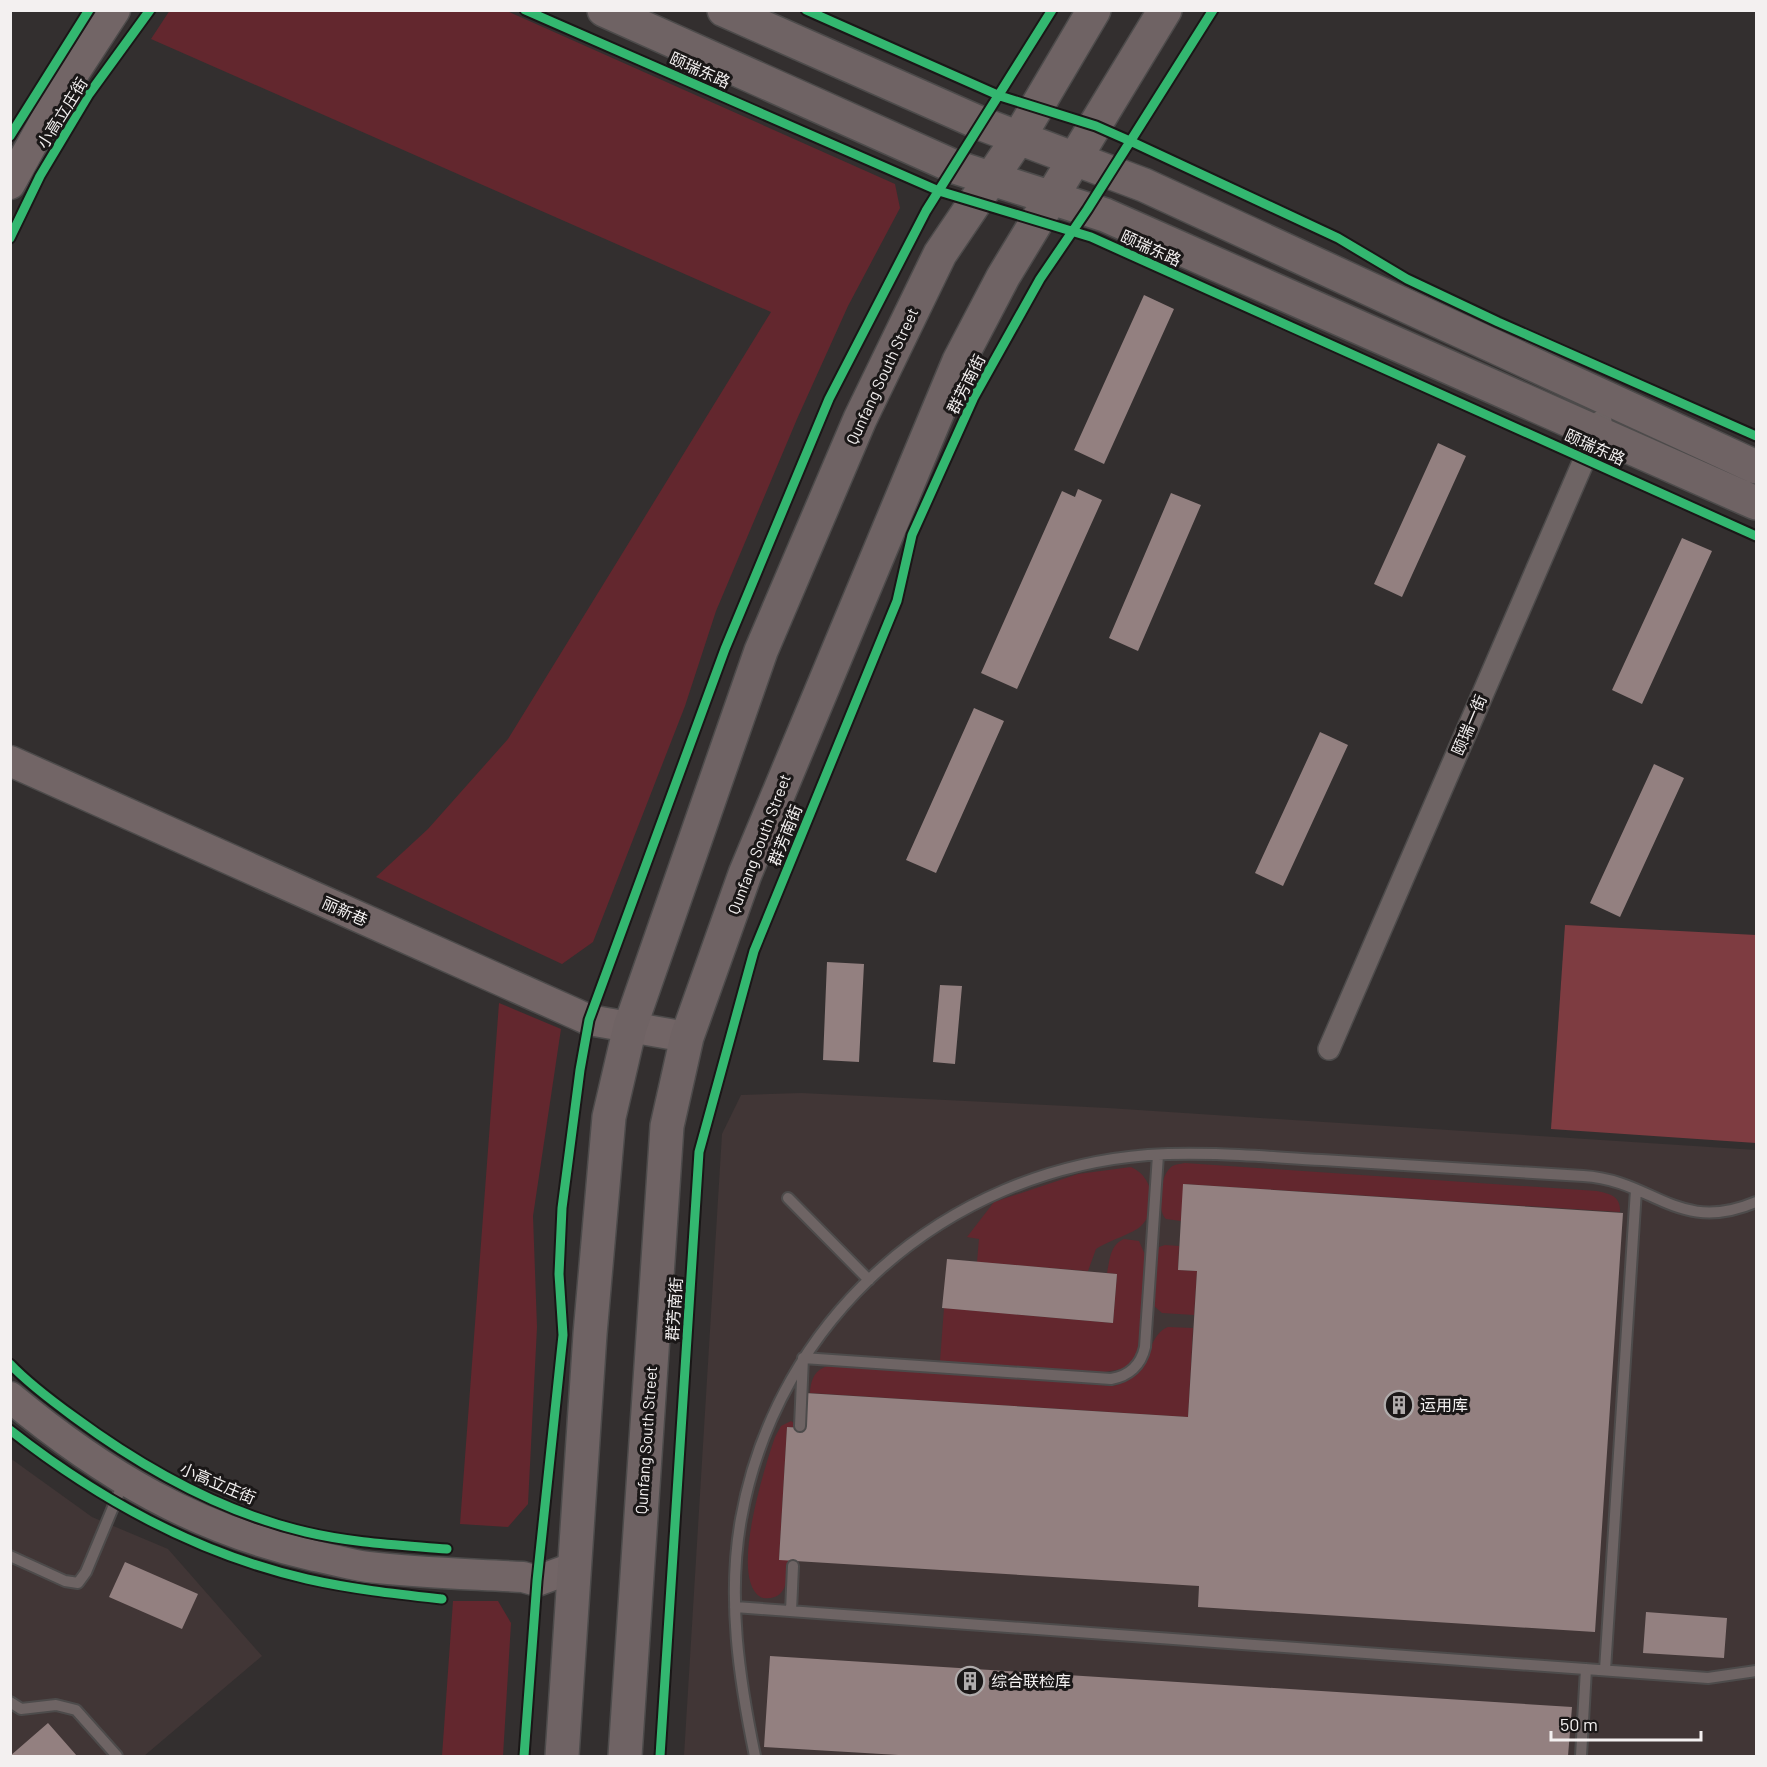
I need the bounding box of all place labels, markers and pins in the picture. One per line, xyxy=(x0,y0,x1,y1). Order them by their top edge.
building icon: 运用库 xyxy=(1383,1389,1415,1421)
place label: 运用库 xyxy=(1420,1395,1468,1414)
building icon: 综合联检库 xyxy=(954,1665,986,1697)
place label: 综合联检库 xyxy=(991,1671,1071,1690)

